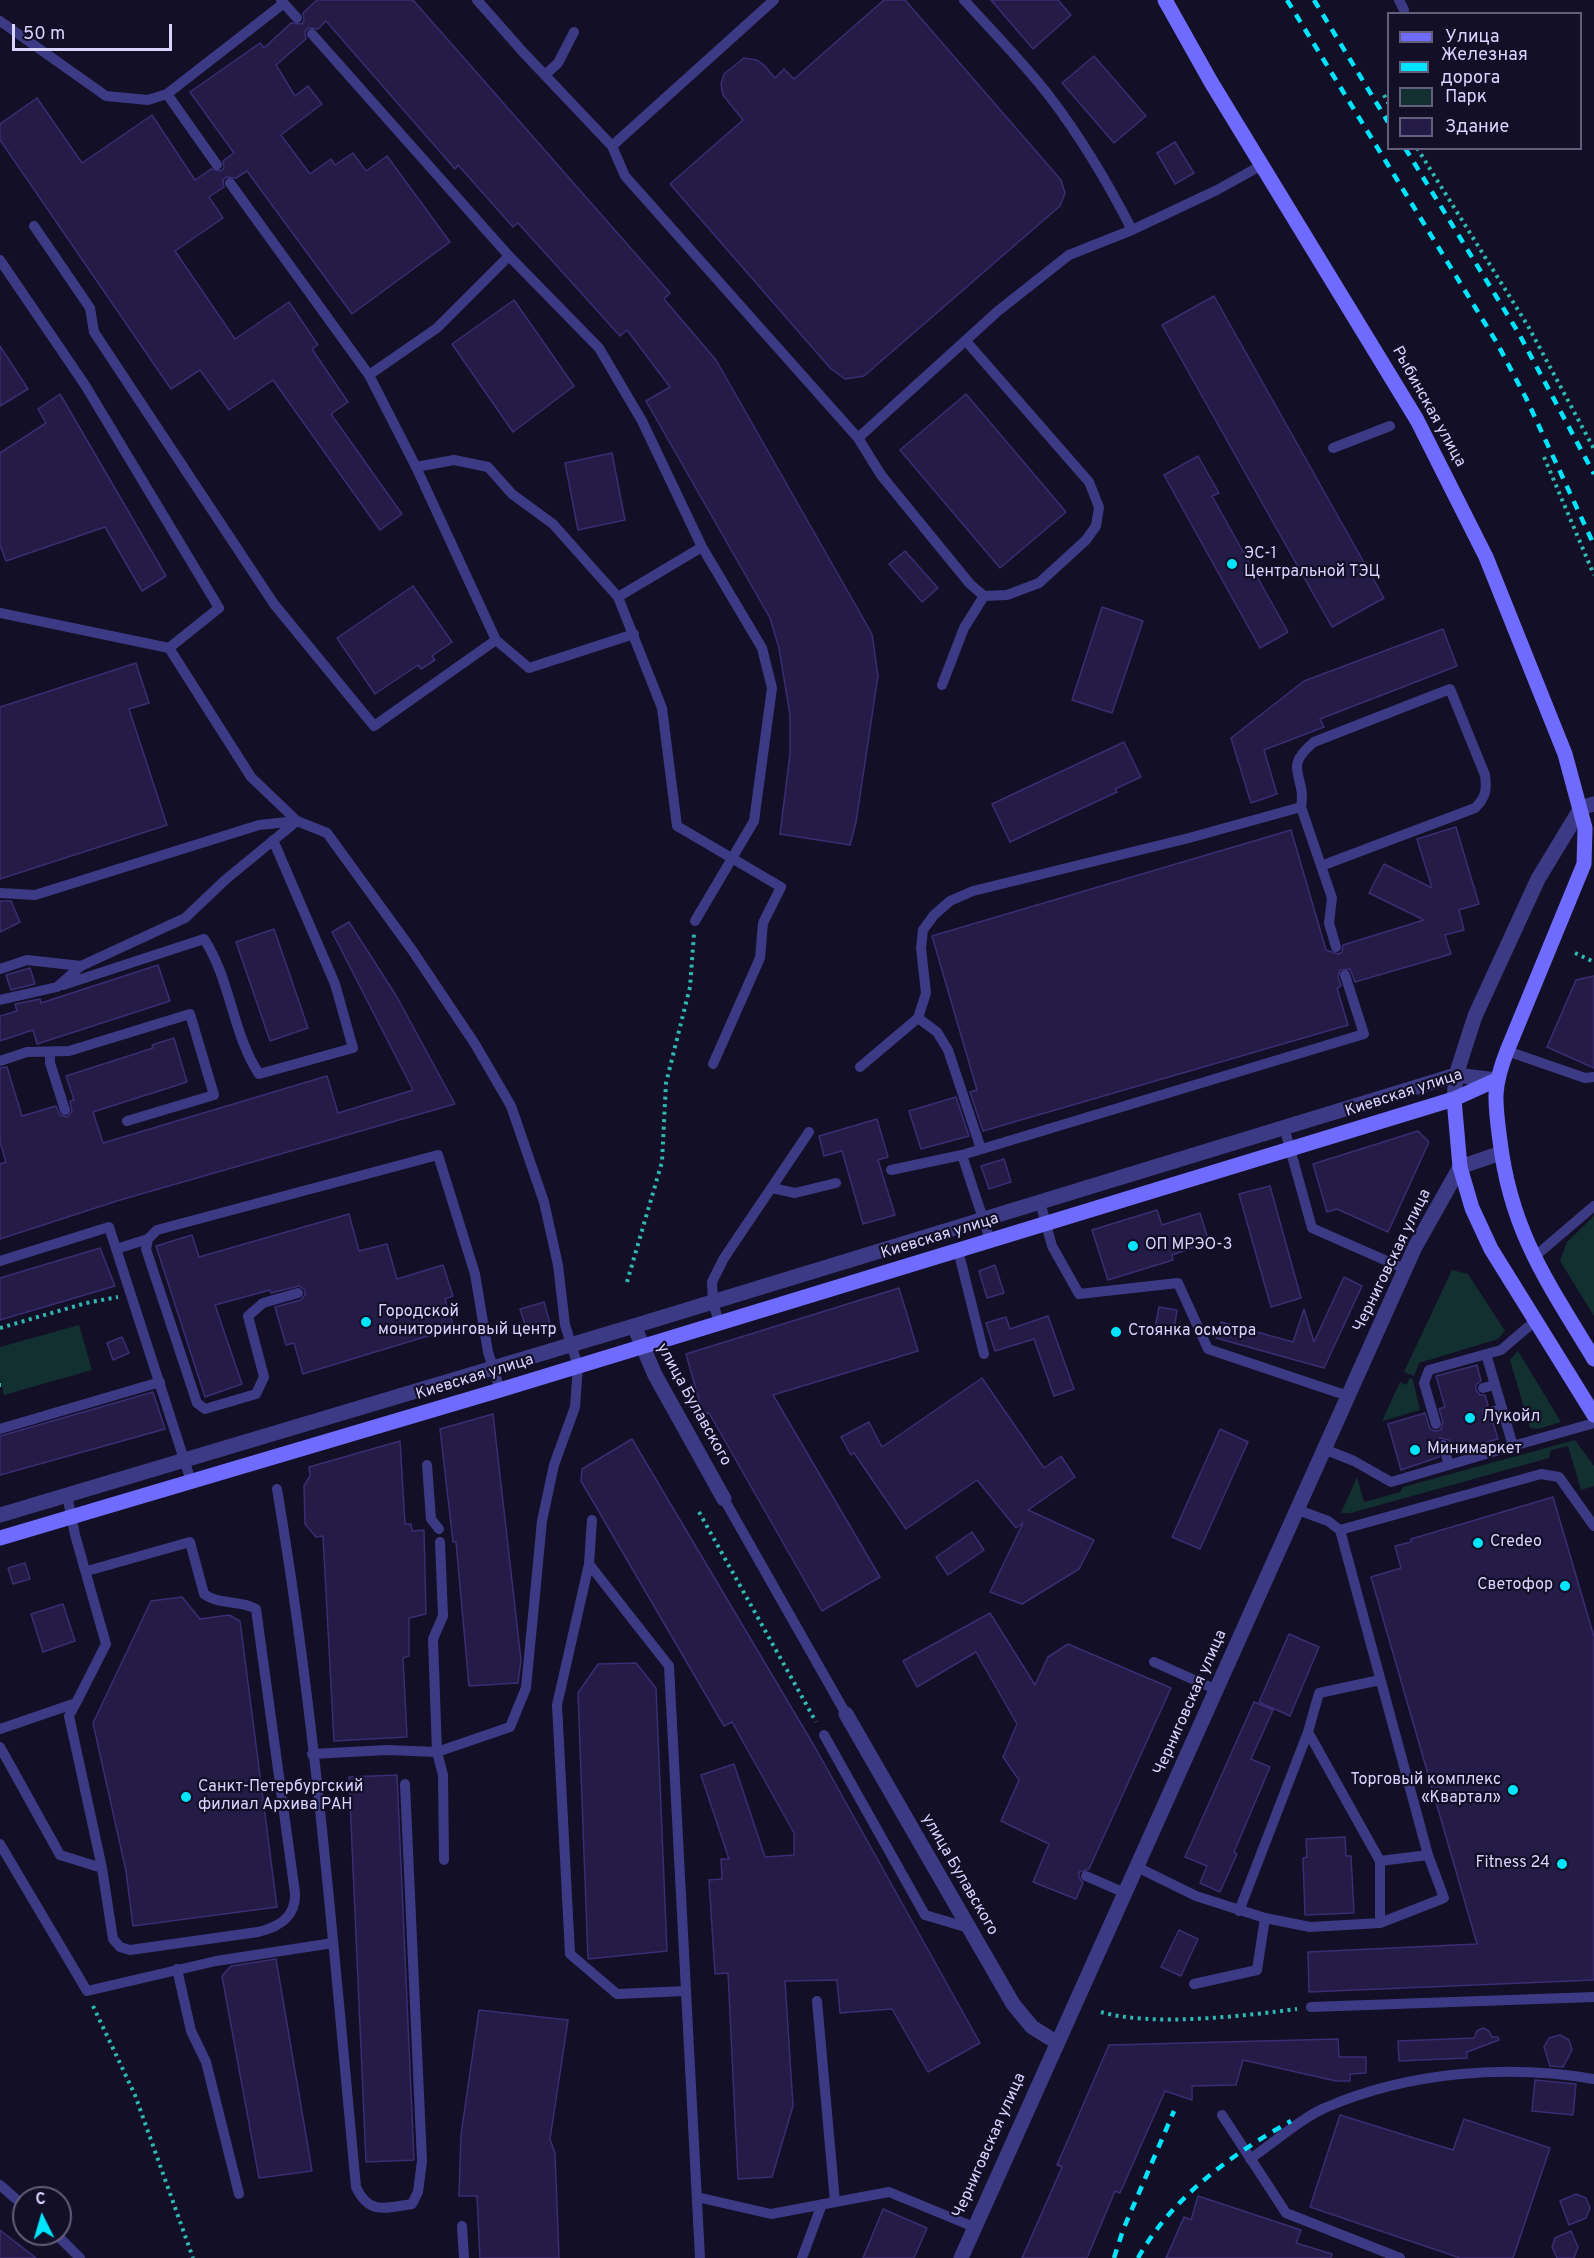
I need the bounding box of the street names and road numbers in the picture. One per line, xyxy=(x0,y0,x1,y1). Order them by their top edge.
street label: Рыбинская улица xyxy=(1387,343,1469,471)
street label: Киевская улица xyxy=(1343,1066,1465,1122)
street label: Черниговская улица xyxy=(1350,1186,1436,1336)
street label: Киевская улица xyxy=(879,1210,1001,1264)
street label: улица Булавского xyxy=(651,1340,735,1470)
street label: Киевская улица xyxy=(414,1351,536,1405)
street label: Черниговская улица xyxy=(1150,1627,1232,1779)
street label: улица Булавского xyxy=(916,1811,1002,1939)
street label: Черниговская улица xyxy=(949,2070,1031,2222)

